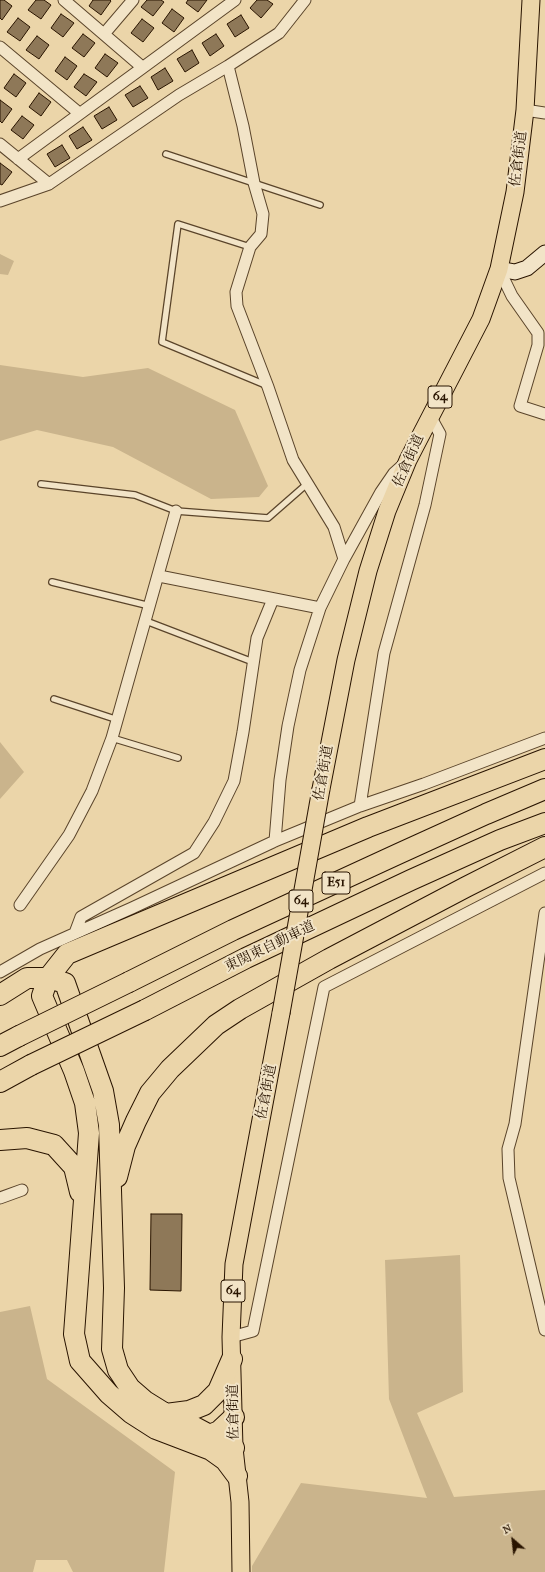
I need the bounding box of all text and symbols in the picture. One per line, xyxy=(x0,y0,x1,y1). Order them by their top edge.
street label: 佐倉街道 xyxy=(507,130,531,188)
road number: 64 xyxy=(428,386,452,408)
street label: 佐倉街道 xyxy=(390,432,428,490)
street label: 佐倉街道 xyxy=(311,744,337,802)
road number: E51 xyxy=(322,872,350,894)
road number: 64 xyxy=(289,890,313,912)
street label: 東関東自動車道 xyxy=(222,918,318,976)
street label: 佐倉街道 xyxy=(253,1063,281,1121)
road number: 64 xyxy=(221,1280,245,1302)
street label: 佐倉街道 xyxy=(225,1384,243,1440)
north arrow xyxy=(493,1520,533,1560)
text: N xyxy=(500,1521,514,1537)

